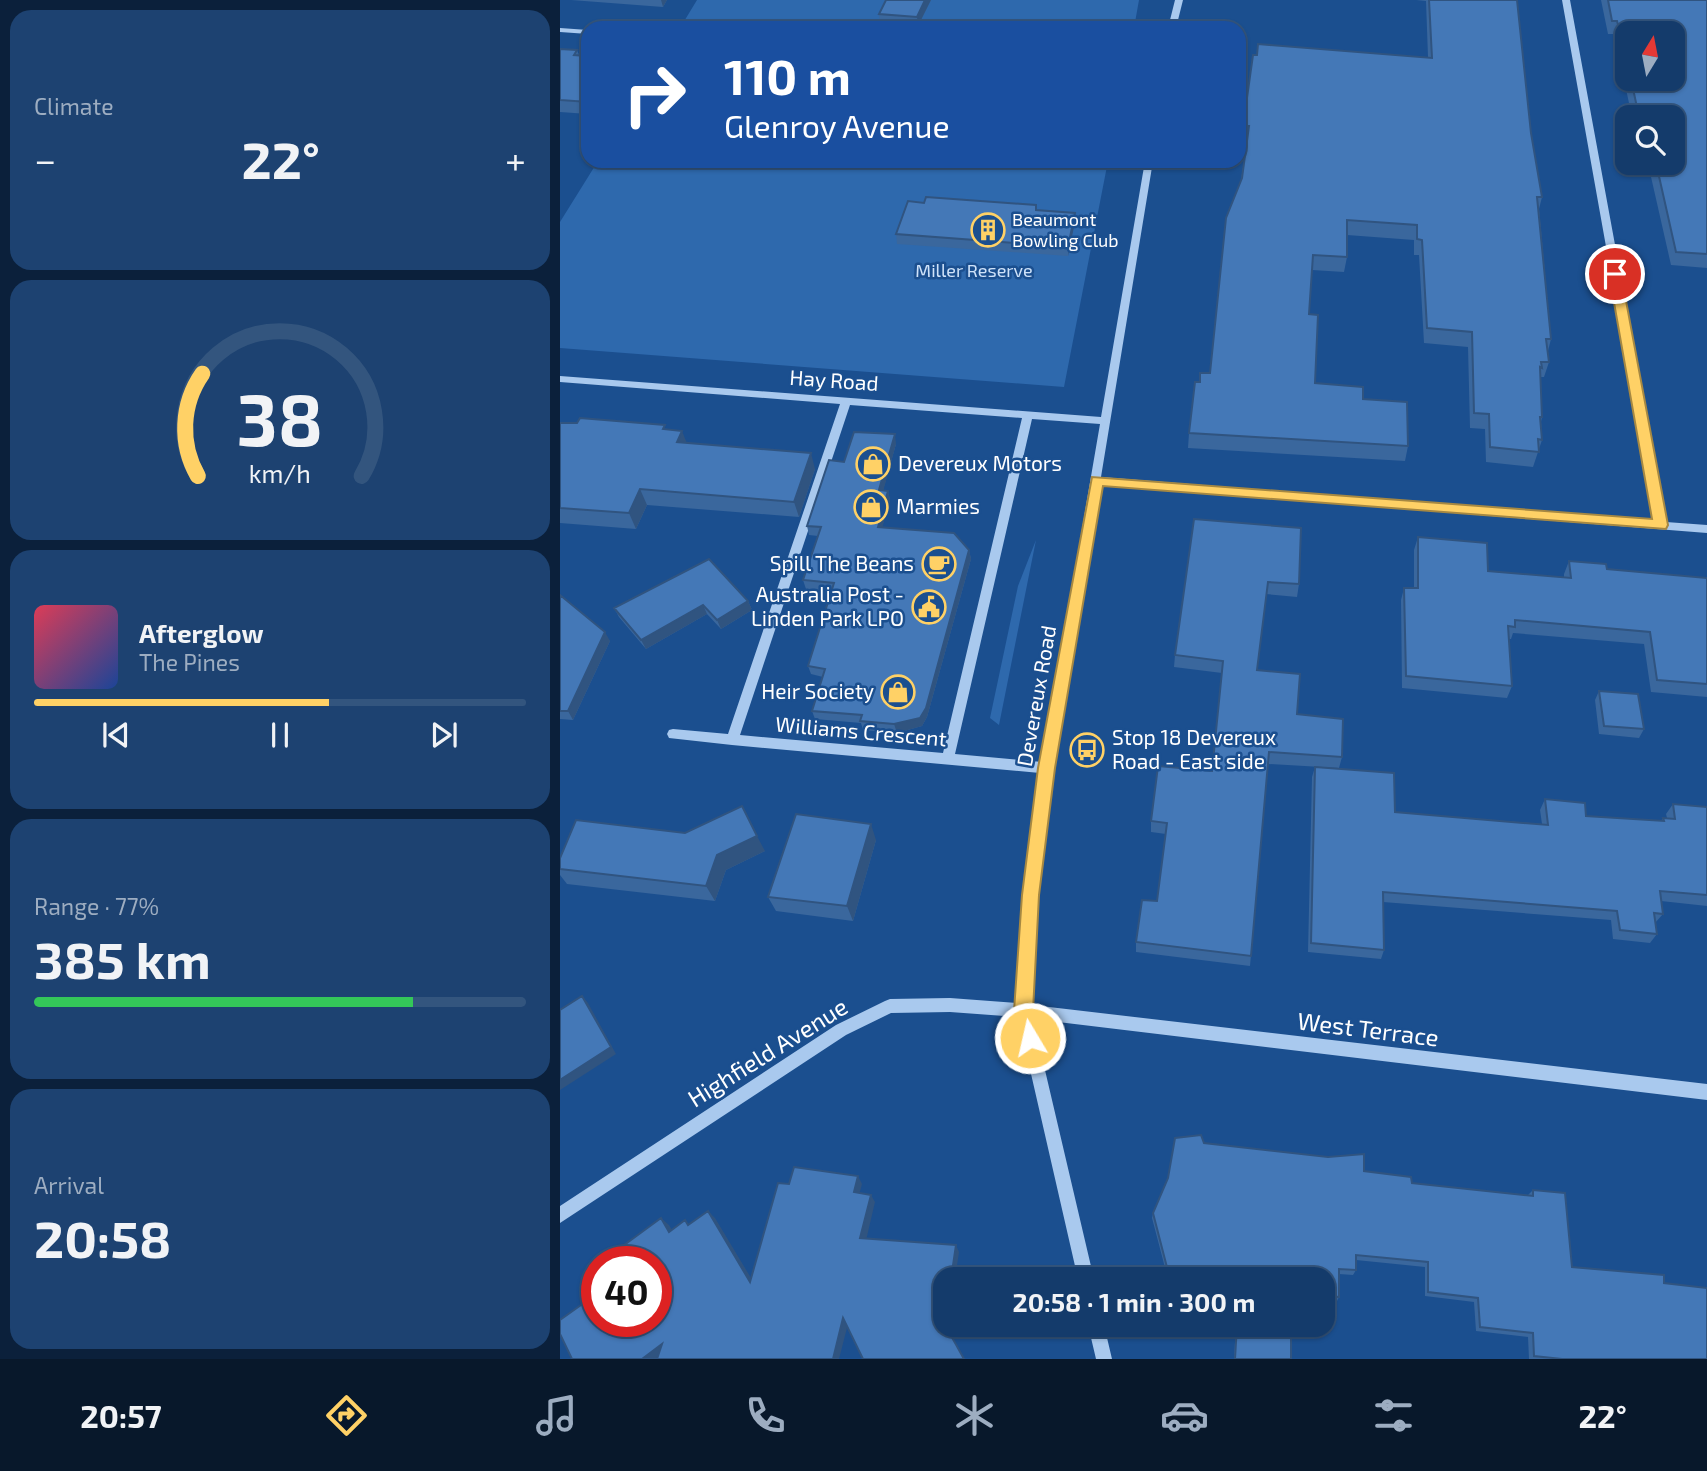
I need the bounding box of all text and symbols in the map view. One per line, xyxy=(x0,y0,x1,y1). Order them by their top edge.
north arrow xyxy=(1615,21,1685,91)
map controls xyxy=(1615,21,1685,175)
text: 110 m xyxy=(724,46,851,105)
icon: right xyxy=(609,49,700,140)
text: Climate xyxy=(34,92,114,120)
button: search xyxy=(1615,105,1685,175)
text: Glenroy Avenue xyxy=(724,106,950,144)
text: 22° xyxy=(241,127,320,189)
text: − xyxy=(34,136,56,182)
text: + xyxy=(505,136,526,182)
place label: Beaumont Bowling Club xyxy=(1012,208,1119,251)
building icon: Beaumont Bowling Club xyxy=(969,211,1007,249)
pin xyxy=(1585,244,1645,304)
icon: arrive xyxy=(1596,255,1634,293)
park label: Miller Reserve xyxy=(915,259,1033,281)
street label: Hay Road xyxy=(789,364,879,395)
text: 38 xyxy=(237,373,323,461)
shop icon: Devereux Motors xyxy=(854,445,892,483)
place label: Devereux Motors xyxy=(898,450,1062,475)
text: km/h xyxy=(249,457,311,487)
shop icon: Marmies xyxy=(852,488,890,526)
place label: Marmies xyxy=(896,493,980,518)
cafe icon: Spill The Beans xyxy=(920,545,958,583)
place label: Spill The Beans xyxy=(770,550,914,575)
place label: Australia Post - Linden Park LPO xyxy=(751,581,904,630)
public building icon: Australia Post - Linden Park LPO xyxy=(910,588,948,626)
text: Afterglow xyxy=(139,617,264,648)
street label: Devereux Road xyxy=(1011,623,1060,768)
text: The Pines xyxy=(139,648,240,676)
shop icon: Heir Society xyxy=(879,673,917,711)
place label: Heir Society xyxy=(761,678,874,703)
street label: Williams Crescent xyxy=(775,711,948,750)
icon: previous xyxy=(97,716,135,754)
icon: pause xyxy=(261,716,299,754)
icon: next xyxy=(425,716,463,754)
place label: Stop 18 Devereux Road - East side xyxy=(1112,724,1276,773)
bus stop icon: Stop 18 Devereux Road - East side xyxy=(1068,731,1106,769)
text: Range · 77% xyxy=(34,892,159,920)
text: 385 km xyxy=(34,927,211,989)
street label: Highfield Avenue xyxy=(682,991,852,1112)
position arrow xyxy=(993,1001,1067,1075)
street label: West Terrace xyxy=(1296,1005,1441,1052)
text: Arrival xyxy=(34,1171,104,1199)
text: 20:58 xyxy=(34,1206,172,1268)
speed limit sign: 40 xyxy=(581,1246,672,1337)
text: 20:58 · 1 min · 300 m xyxy=(1013,1286,1255,1317)
icon: directions xyxy=(322,1391,371,1440)
icon: music xyxy=(532,1391,581,1440)
icon: phone xyxy=(741,1391,790,1440)
icon: climate xyxy=(950,1391,999,1440)
icon: car xyxy=(1160,1391,1209,1440)
icon: filters xyxy=(1369,1391,1418,1440)
text: 20:57 xyxy=(80,1396,162,1434)
text: 22° xyxy=(1579,1396,1627,1434)

